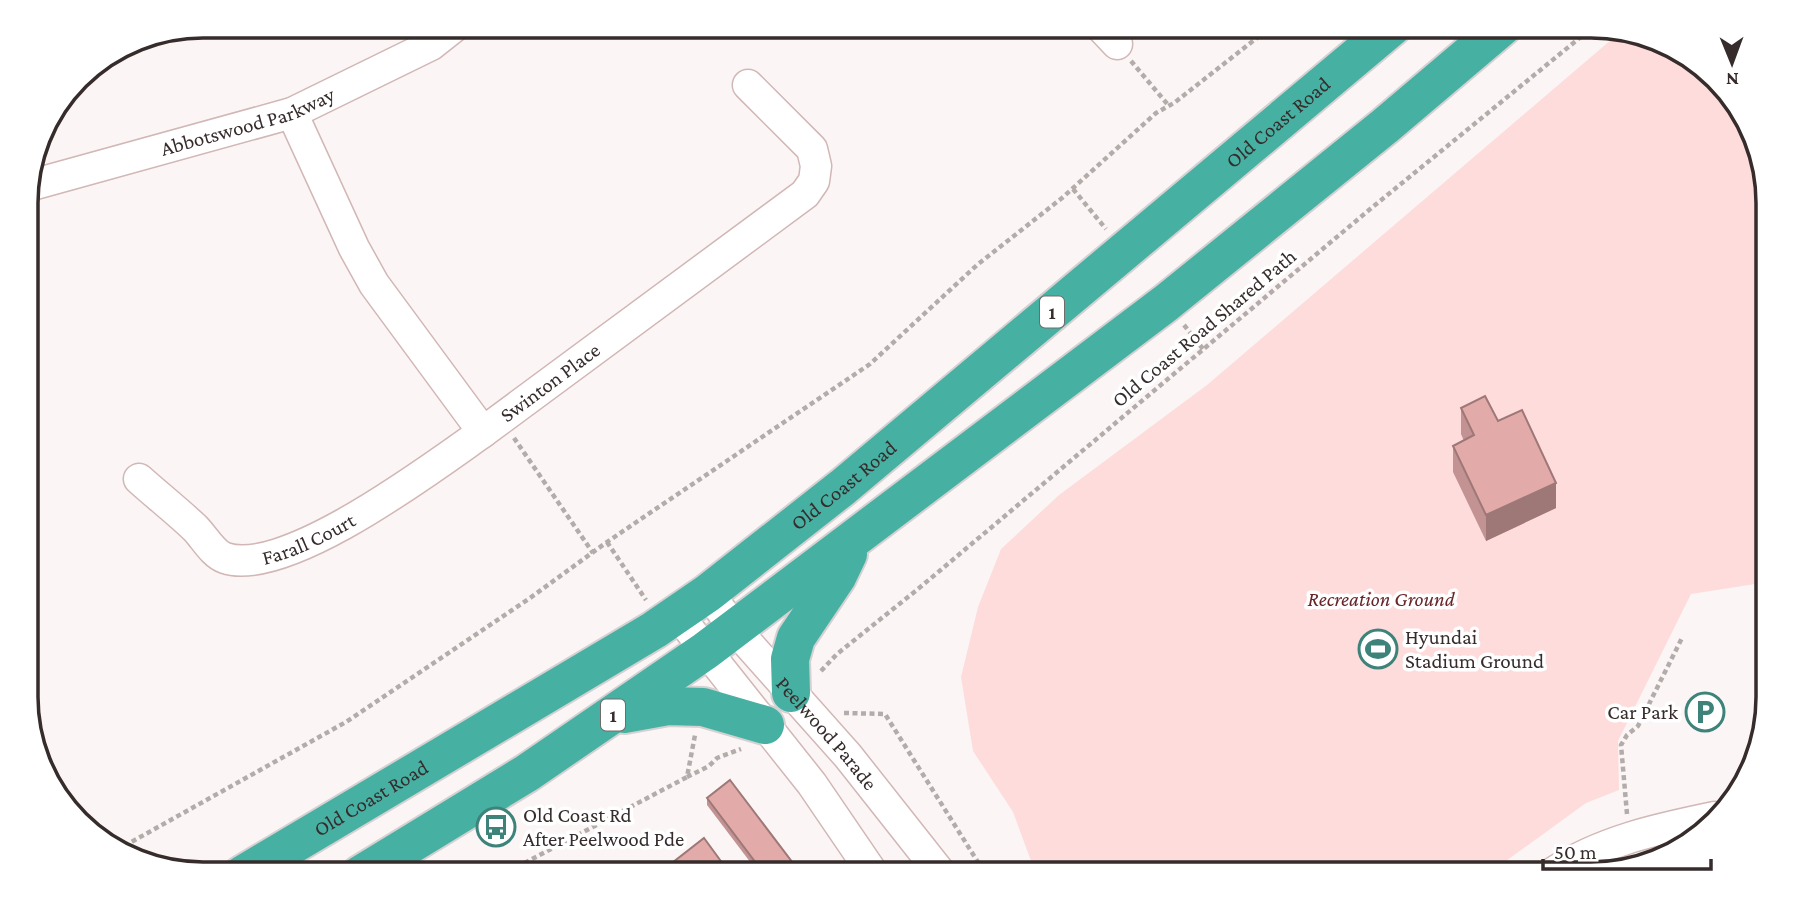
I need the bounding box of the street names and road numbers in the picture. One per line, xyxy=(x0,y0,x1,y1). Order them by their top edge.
street label: Old Coast Road xyxy=(1221,72,1335,173)
street label: Abbotswood Parkway xyxy=(158,82,339,161)
street label: Old Coast Road Shared Path xyxy=(1107,244,1301,412)
road number: 1 xyxy=(1040,296,1064,328)
street label: Swinton Place xyxy=(496,338,605,427)
street label: Old Coast Road xyxy=(786,435,901,535)
street label: Farall Court xyxy=(260,508,360,570)
street label: Peelwood Parade xyxy=(771,672,882,795)
road number: 1 xyxy=(601,700,625,730)
street label: Old Coast Road xyxy=(309,755,432,842)

